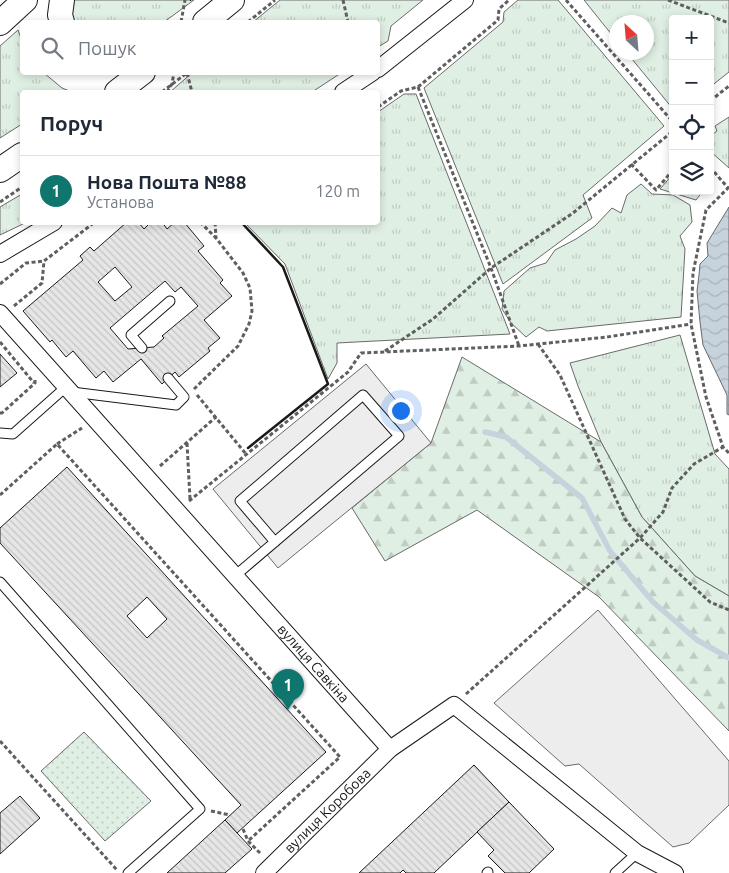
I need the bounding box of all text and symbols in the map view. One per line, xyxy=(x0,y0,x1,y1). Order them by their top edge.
north arrow xyxy=(609,15,654,60)
map controls xyxy=(669,15,714,195)
button: + xyxy=(669,15,714,60)
search box xyxy=(20,20,380,75)
icon: search xyxy=(38,34,66,62)
text: Пошук xyxy=(78,37,137,59)
button: − xyxy=(669,60,714,105)
button: locate xyxy=(669,105,714,150)
text: Поруч xyxy=(40,111,103,135)
button: layers xyxy=(669,150,714,195)
text: Нова Пошта №88 xyxy=(87,171,246,193)
text: 1 xyxy=(51,182,61,200)
text: 120 m xyxy=(315,182,360,200)
text: Установа xyxy=(87,193,154,211)
your location xyxy=(388,398,414,424)
street label: вулиця Савкіна xyxy=(274,621,352,706)
pin: 1 xyxy=(272,669,304,710)
street label: вулиця Коробова xyxy=(281,765,374,856)

